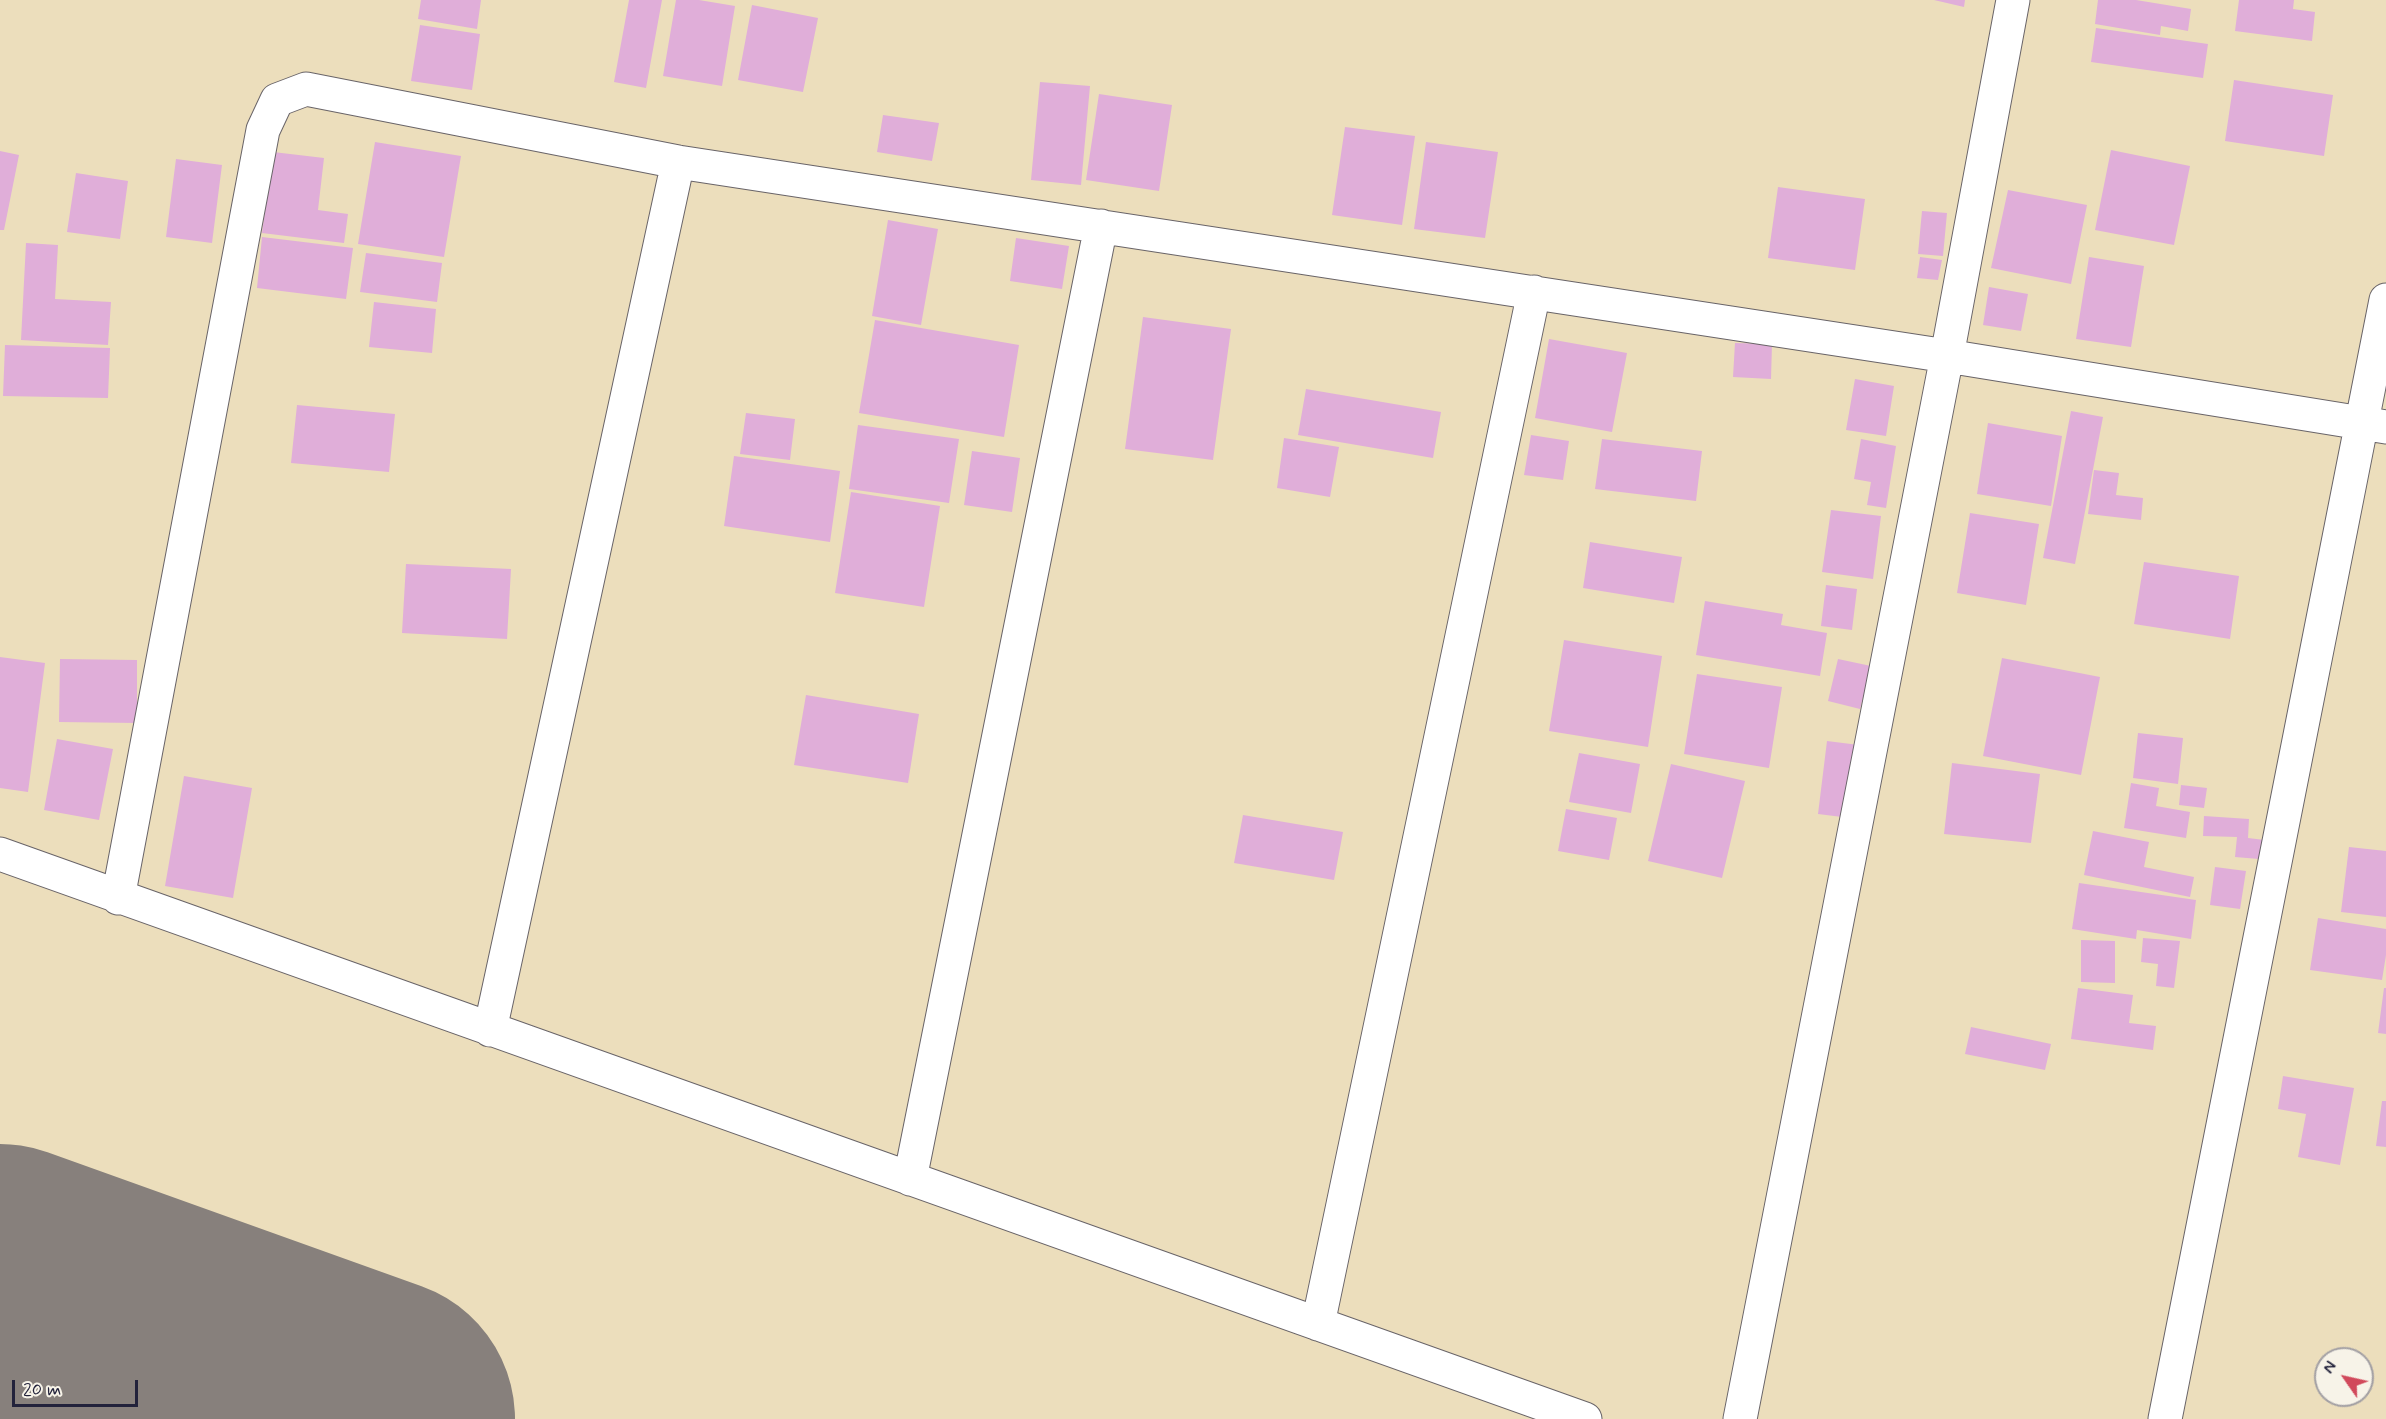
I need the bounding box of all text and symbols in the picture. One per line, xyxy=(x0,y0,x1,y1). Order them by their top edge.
north arrow xyxy=(2314,1347,2374,1407)
text: N xyxy=(2319,1357,2342,1378)
scale bar xyxy=(15,1368,141,1406)
text: 20 m xyxy=(23,1378,61,1402)

